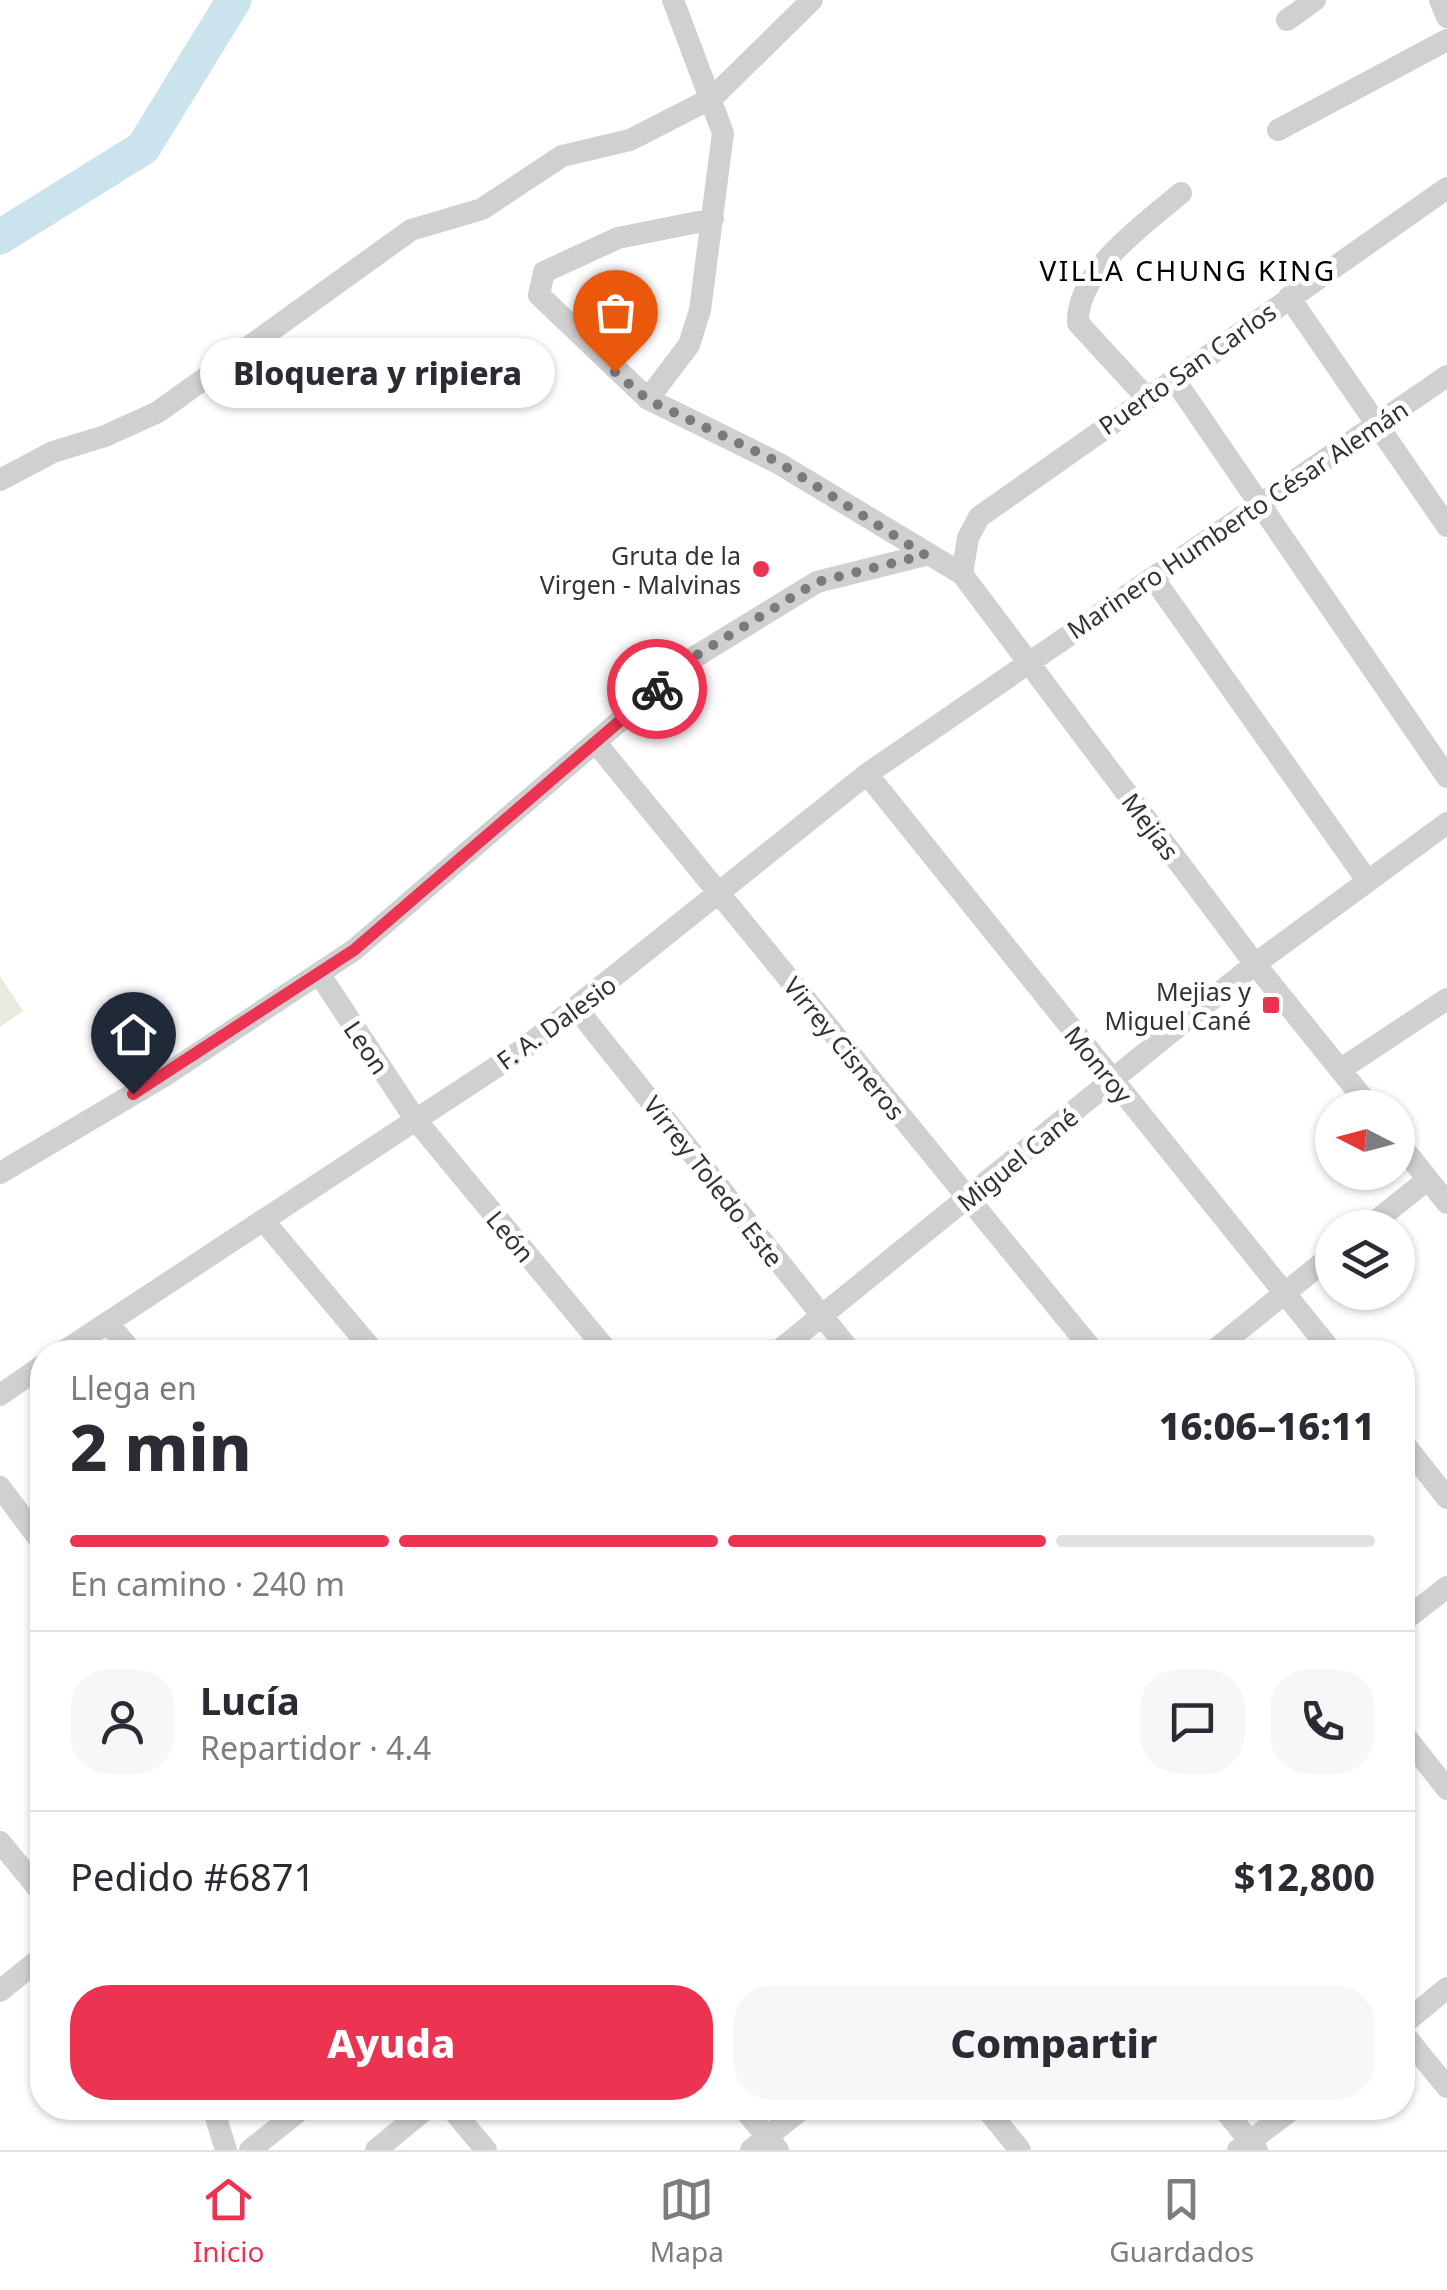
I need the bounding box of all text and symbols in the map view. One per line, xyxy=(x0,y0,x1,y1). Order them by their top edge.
district label: VILLA CHUNG KING xyxy=(1039,251,1337,289)
pin xyxy=(573,270,658,373)
icon: bag xyxy=(588,285,643,340)
street label: Puerto San Carlos xyxy=(1092,294,1282,442)
callout: Bloquera y ripiera xyxy=(200,337,555,407)
text: Bloquera y ripiera xyxy=(233,351,522,394)
street label: Marinero Humberto César Alemán xyxy=(1060,392,1414,646)
place label: Gruta de la Virgen - Malvinas xyxy=(540,538,741,601)
marker: Gruta de la Virgen - Malvinas xyxy=(750,558,772,580)
courier xyxy=(607,639,707,739)
icon: bike xyxy=(630,662,685,717)
street label: Mejías xyxy=(1115,786,1187,866)
street label: F. A. Dalesio xyxy=(489,967,623,1077)
street label: Virrey Cisneros xyxy=(777,969,913,1127)
place label: Mejias y Miguel Cané xyxy=(1105,974,1251,1037)
pin xyxy=(91,992,176,1095)
marker: Mejias y Miguel Cané xyxy=(1260,994,1282,1016)
icon: home xyxy=(106,1007,161,1062)
street label: Leon xyxy=(337,1014,397,1080)
street label: Monroy xyxy=(1057,1018,1141,1110)
street label: Virrey Toledo Este xyxy=(636,1088,792,1274)
north arrow xyxy=(1315,1090,1415,1190)
map controls xyxy=(1315,1090,1415,1310)
street label: Miguel Cané xyxy=(949,1100,1085,1218)
street label: León xyxy=(479,1203,543,1269)
button: layers xyxy=(1315,1210,1415,1310)
text: Llega en xyxy=(70,1366,197,1409)
text: 16:06–16:11 xyxy=(1159,1399,1375,1451)
text: 2 min xyxy=(70,1402,252,1490)
text: En camino · 240 m xyxy=(70,1562,345,1605)
button: person xyxy=(70,1669,175,1774)
button: chat xyxy=(1140,1669,1245,1774)
button: phone xyxy=(1270,1669,1375,1774)
text: Lucía xyxy=(200,1674,300,1726)
text: Repartidor · 4.4 xyxy=(200,1726,431,1769)
text: Pedido #6871 xyxy=(70,1850,315,1902)
text: $12,800 xyxy=(1234,1850,1375,1902)
button: Ayuda xyxy=(70,1985,713,2100)
button: Compartir xyxy=(733,1985,1375,2100)
tab: Inicio xyxy=(193,2172,264,2270)
tab: Mapa xyxy=(650,2172,724,2270)
tab: Guardados xyxy=(1109,2172,1254,2270)

